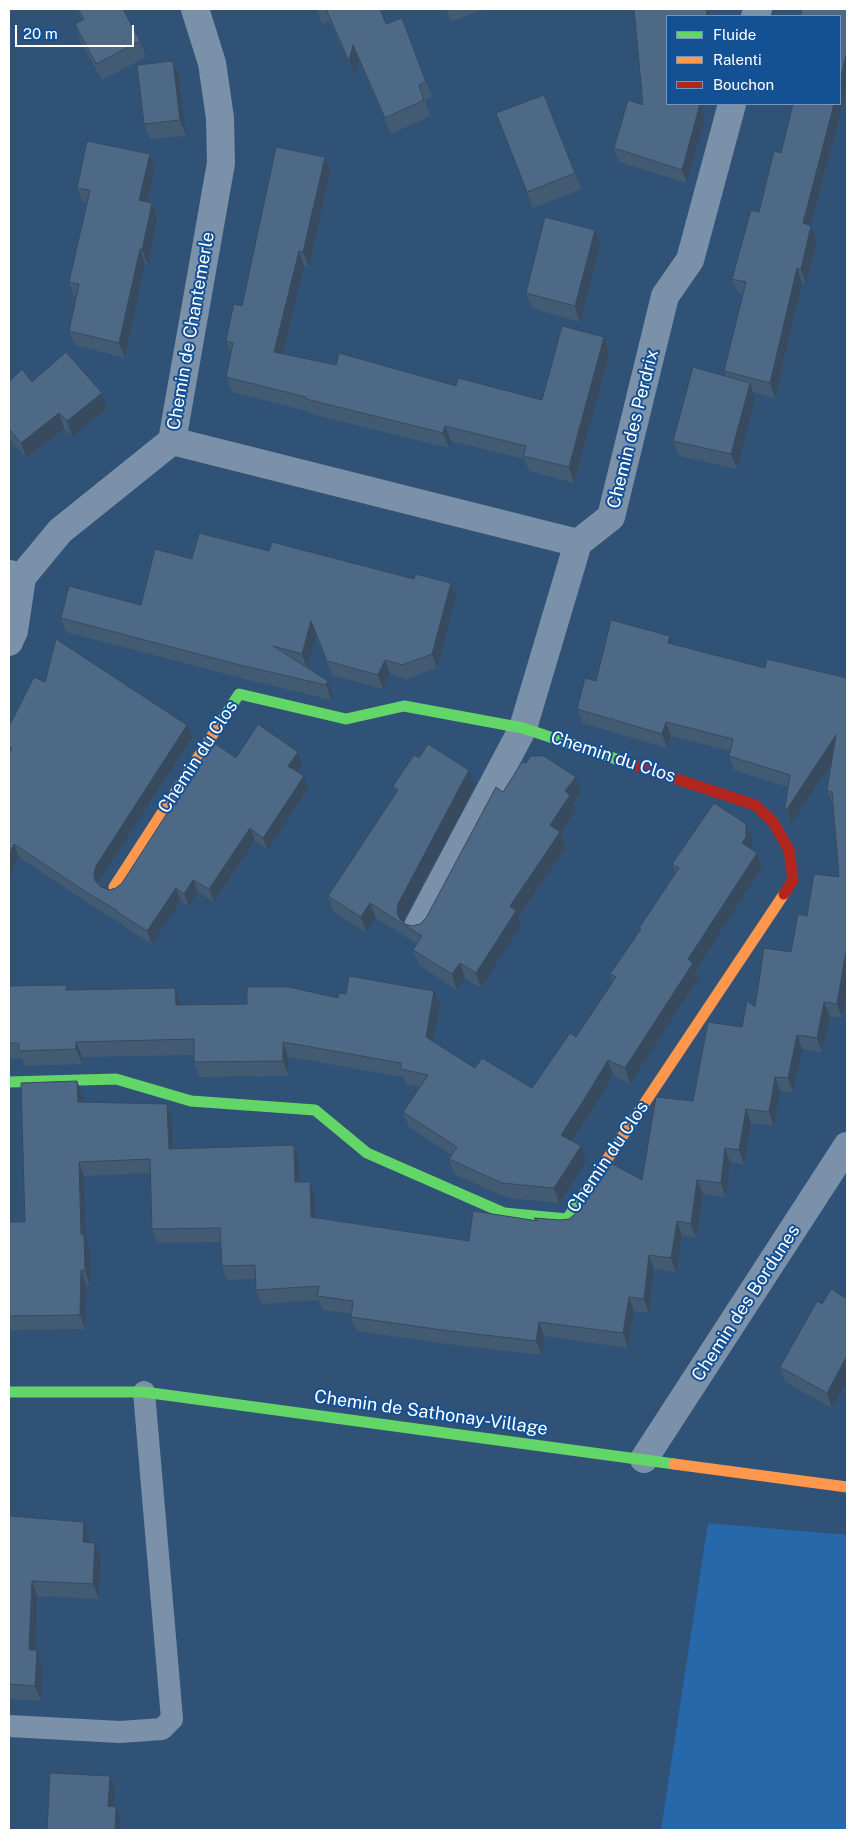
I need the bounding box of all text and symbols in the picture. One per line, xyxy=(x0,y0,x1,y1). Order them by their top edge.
scale bar xyxy=(18,15,136,47)
legend xyxy=(666,15,841,105)
text: 20 m xyxy=(23,25,58,42)
text: Fluide xyxy=(713,26,756,43)
text: Ralenti xyxy=(713,51,762,68)
text: Bouchon xyxy=(713,76,774,93)
street label: Chemin de Chantemerle xyxy=(163,230,219,432)
street label: Chemin des Perdrix xyxy=(603,347,663,511)
street label: Chemin du Clos xyxy=(154,697,242,817)
street label: Chemin du Clos xyxy=(548,727,678,787)
street label: Chemin du Clos xyxy=(563,1097,653,1217)
street label: Chemin des Bordunes xyxy=(687,1221,805,1385)
street label: Chemin de Sathonay-Village xyxy=(313,1386,549,1440)

